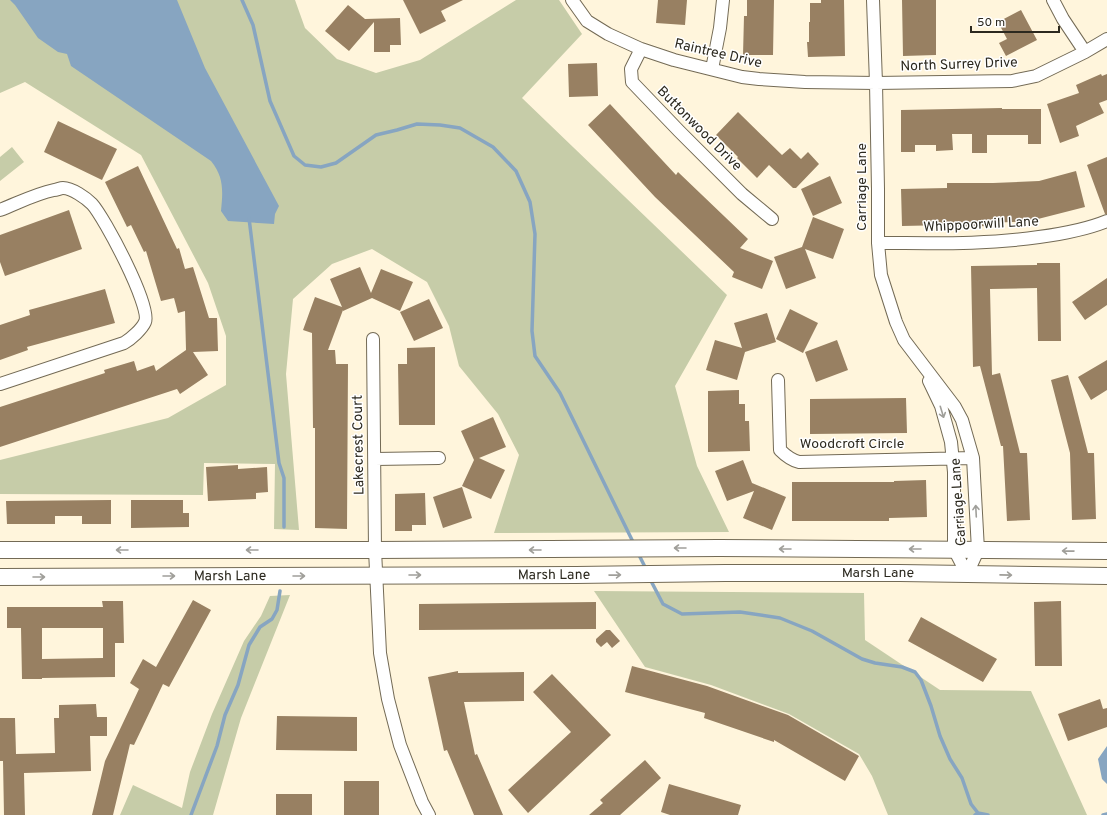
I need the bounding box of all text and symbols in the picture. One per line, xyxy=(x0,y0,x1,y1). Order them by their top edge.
scale bar xyxy=(971,8,1059,34)
text: 50 m xyxy=(977,15,1005,31)
street label: Raintree Drive xyxy=(673,36,763,72)
street label: North Surrey Drive xyxy=(900,54,1018,76)
street label: Buttonwood Drive xyxy=(653,83,745,175)
street label: Carriage Lane xyxy=(854,143,871,231)
street label: Whippoorwill Lane xyxy=(923,213,1039,237)
street label: Lakecrest Court xyxy=(350,395,368,495)
one-way arrow xyxy=(939,406,946,419)
street label: Woodcroft Circle xyxy=(800,436,904,453)
street label: Carriage Lane xyxy=(947,457,971,547)
one-way arrow xyxy=(973,505,980,518)
one-way arrow xyxy=(674,545,687,552)
one-way arrow xyxy=(779,545,792,552)
one-way arrow xyxy=(909,545,922,553)
one-way arrow xyxy=(116,546,129,554)
one-way arrow xyxy=(246,546,259,554)
one-way arrow xyxy=(529,546,542,554)
one-way arrow xyxy=(1062,547,1075,555)
street label: Marsh Lane xyxy=(842,564,914,582)
street label: Marsh Lane xyxy=(518,566,590,584)
street label: Marsh Lane xyxy=(194,568,266,585)
one-way arrow xyxy=(408,571,421,579)
one-way arrow xyxy=(608,571,621,579)
one-way arrow xyxy=(999,571,1012,579)
one-way arrow xyxy=(162,572,175,580)
one-way arrow xyxy=(292,572,305,580)
one-way arrow xyxy=(32,573,45,581)

